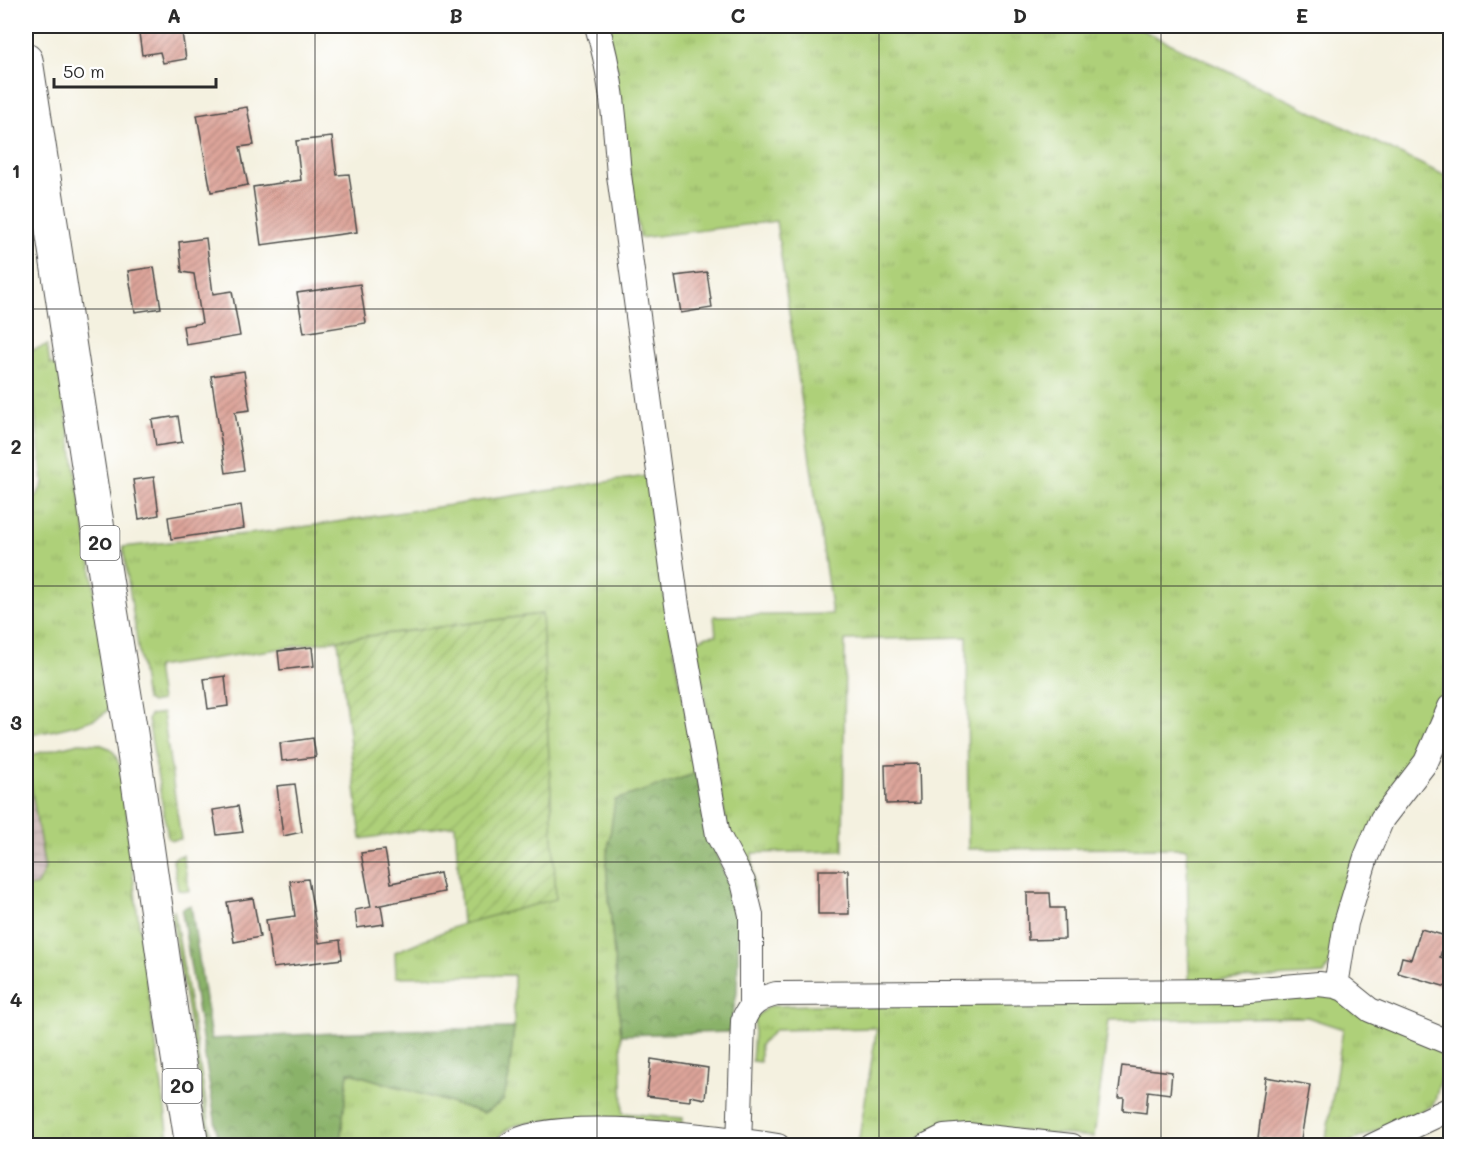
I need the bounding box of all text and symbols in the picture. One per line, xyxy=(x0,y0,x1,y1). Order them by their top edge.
text: A xyxy=(167,2,181,28)
text: B xyxy=(449,2,463,28)
text: C xyxy=(731,2,746,28)
text: D xyxy=(1013,2,1027,28)
text: E xyxy=(1296,2,1308,28)
scale bar xyxy=(54,51,216,89)
text: 50 m xyxy=(63,59,105,83)
text: 1 xyxy=(12,157,20,183)
text: 2 xyxy=(10,433,22,459)
road number: 20 xyxy=(80,526,120,560)
text: 3 xyxy=(10,709,22,735)
text: 4 xyxy=(10,986,23,1012)
road number: 20 xyxy=(162,1069,201,1103)

